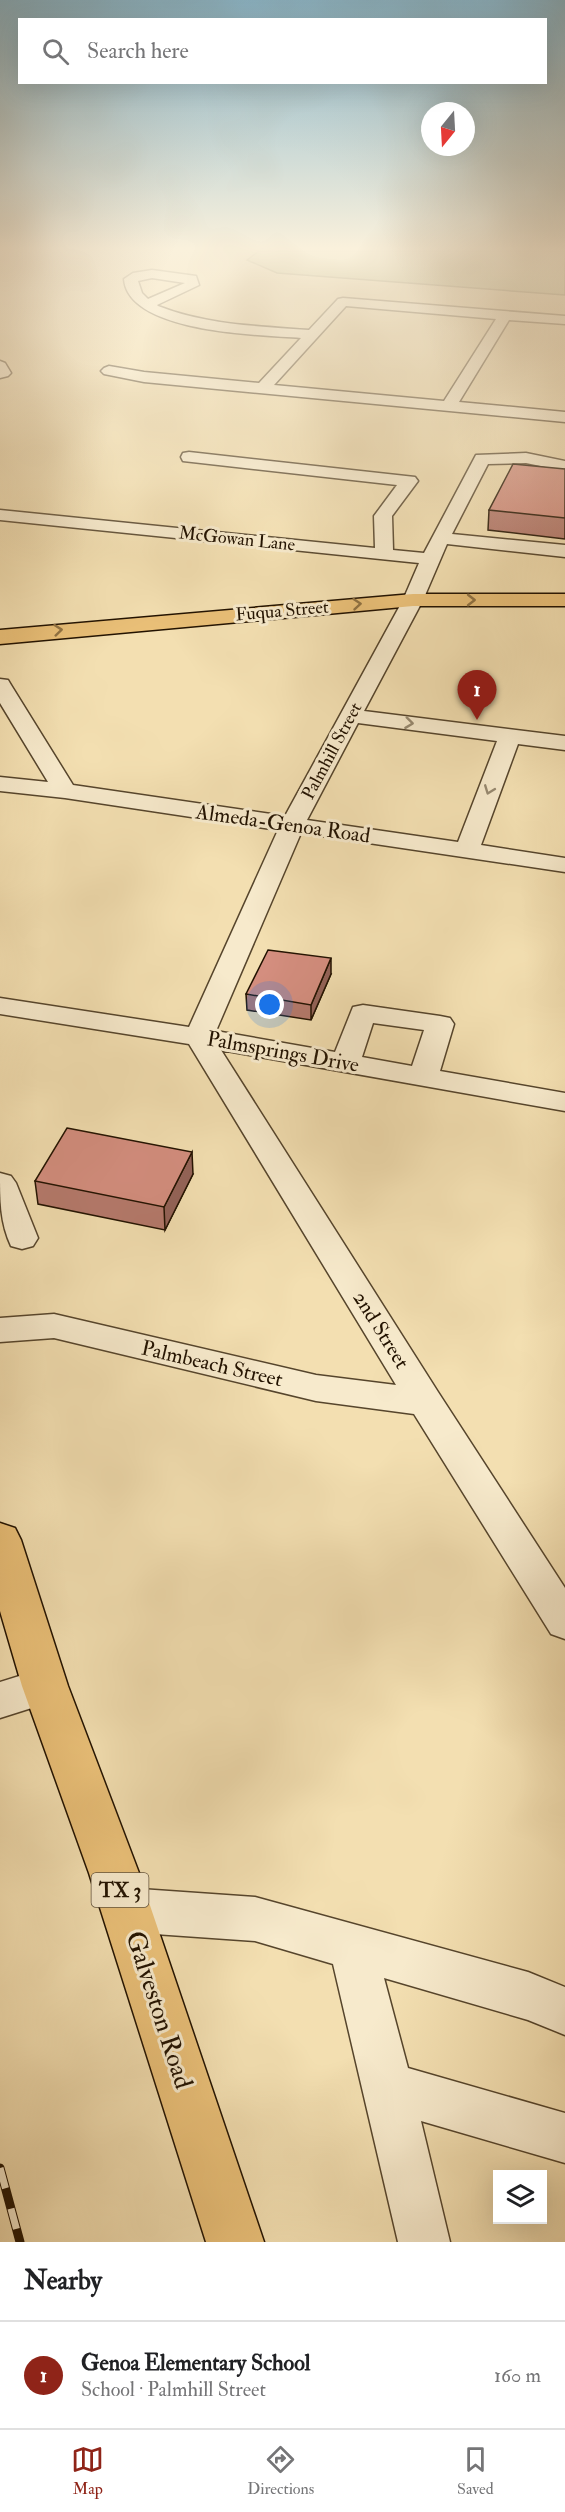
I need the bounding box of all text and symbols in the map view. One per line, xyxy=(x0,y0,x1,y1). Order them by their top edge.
search box xyxy=(18,18,547,84)
icon: search xyxy=(39,35,72,68)
text: Search here xyxy=(87,37,189,65)
north arrow xyxy=(421,102,475,156)
street label: McGowan Lane xyxy=(178,521,297,557)
one-way arrow xyxy=(467,594,476,606)
street label: Fuqua Street xyxy=(234,595,330,627)
one-way arrow xyxy=(352,598,361,611)
one-way arrow xyxy=(53,624,63,637)
pin: 1 xyxy=(458,670,496,720)
street label: Palmhill Street xyxy=(297,698,367,804)
one-way arrow xyxy=(404,716,413,729)
one-way arrow xyxy=(484,785,497,795)
street label: Almeda-Genoa Road xyxy=(193,798,373,850)
your location xyxy=(255,990,284,1019)
street label: Palmsprings Drive xyxy=(205,1025,361,1079)
street label: 2nd Street xyxy=(347,1286,416,1374)
street label: Palmbeach Street xyxy=(139,1335,285,1393)
road number: TX 3 xyxy=(92,1873,148,1907)
street label: Galveston Road xyxy=(118,1927,200,2093)
map controls xyxy=(493,2170,547,2224)
button: layers xyxy=(493,2170,547,2224)
text: Nearby xyxy=(24,2265,102,2297)
text: Genoa Elementary School xyxy=(81,2349,310,2377)
text: 1 xyxy=(40,2363,47,2388)
text: 160 m xyxy=(494,2363,541,2388)
text: School · Palmhill Street xyxy=(81,2377,266,2402)
tab: Map xyxy=(71,2443,104,2499)
tab: Directions xyxy=(247,2443,314,2499)
tab: Saved xyxy=(457,2443,494,2499)

